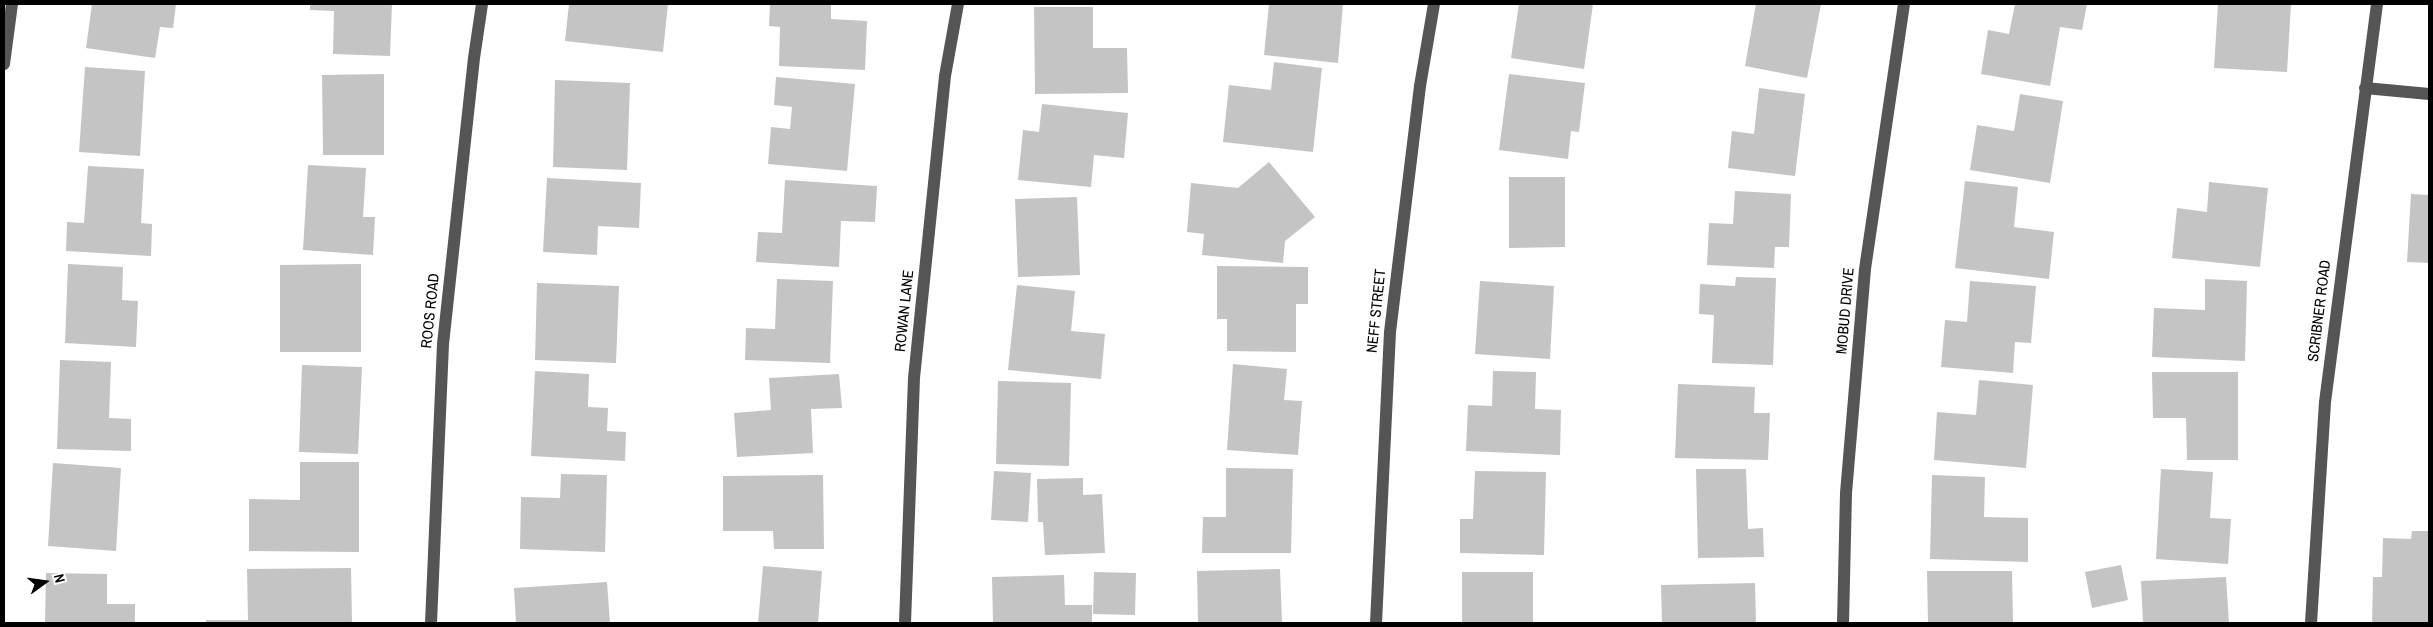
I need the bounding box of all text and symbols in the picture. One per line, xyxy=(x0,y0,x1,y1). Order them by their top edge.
street label: SCRIBNER ROAD xyxy=(2305,259,2335,363)
street label: MOBUD DRIVE xyxy=(1833,267,1859,355)
street label: NEFF STREET xyxy=(1364,268,1390,354)
street label: ROWAN LANE xyxy=(892,269,918,353)
street label: ROOS ROAD xyxy=(418,273,444,349)
north arrow xyxy=(20,557,70,607)
text: N xyxy=(50,572,69,585)

